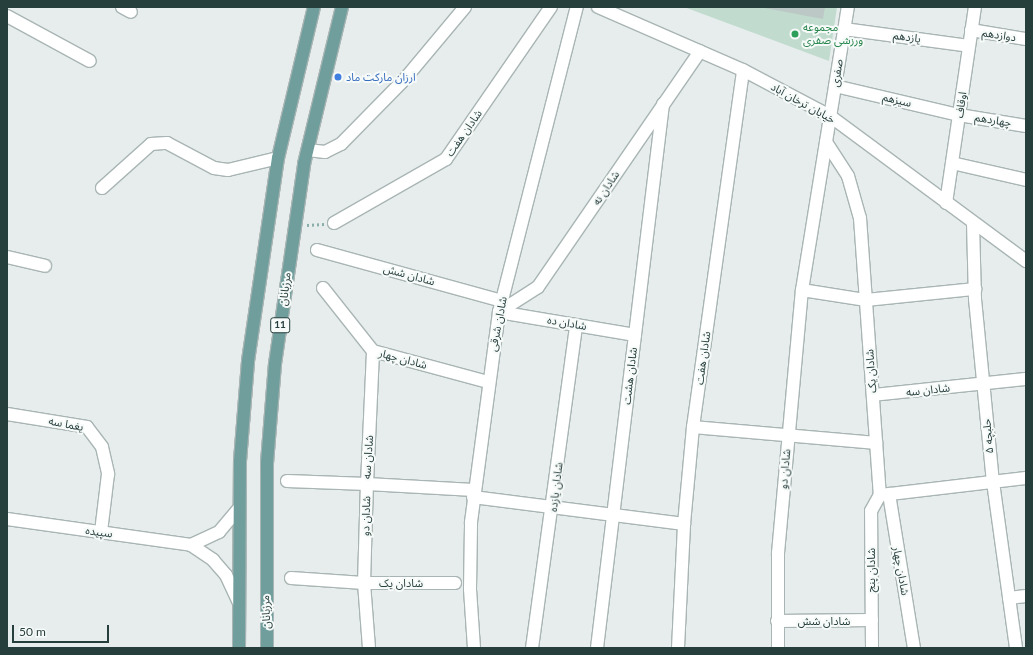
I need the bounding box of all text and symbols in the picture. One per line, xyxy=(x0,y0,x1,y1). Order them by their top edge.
place label: مجموعه ورزشی صفری xyxy=(803,21,863,47)
street label: دوازدهم xyxy=(981,26,1017,44)
marker: مجموعه ورزشی صفری xyxy=(790,29,800,39)
street label: یازدهم xyxy=(892,29,922,45)
street label: صفری xyxy=(828,58,846,88)
place label: ارزان مارکت ماد xyxy=(346,70,416,84)
marker: ارزان مارکت ماد xyxy=(333,72,343,82)
street label: خیابان ترخان آباد xyxy=(769,80,837,126)
street label: سیزهم xyxy=(881,90,913,110)
street label: اوقاف xyxy=(953,91,969,119)
street label: شادان هفت xyxy=(443,107,485,159)
street label: چهاردهم xyxy=(974,111,1012,129)
street label: شادان نه xyxy=(590,168,622,208)
street label: شادان شش xyxy=(382,262,436,288)
street label: مرزبانان xyxy=(276,271,294,307)
street label: شادان شرقی xyxy=(486,295,510,353)
street label: شادان ده xyxy=(546,313,588,333)
road number: 11 xyxy=(270,317,290,333)
street label: شادان هفت xyxy=(693,330,713,386)
street label: شادان چهار xyxy=(377,346,429,372)
street label: شادان هشت xyxy=(620,347,640,405)
street label: شادان یک xyxy=(863,349,879,393)
street label: شادان سه xyxy=(905,381,951,399)
street label: یغما سه xyxy=(47,414,85,434)
street label: حلبچه ۵ xyxy=(980,418,996,454)
street label: شادان سه xyxy=(360,435,376,479)
street label: شادان دو xyxy=(777,448,793,490)
street label: شادان یازده xyxy=(546,461,566,513)
street label: شادان دو xyxy=(359,496,373,536)
street label: سپیده xyxy=(85,524,113,540)
street label: شادان چهار xyxy=(890,546,912,596)
street label: شادان پنج xyxy=(864,548,878,592)
street label: شادان یک xyxy=(379,576,423,590)
street label: مرزبانان xyxy=(259,595,273,629)
street label: شادان شش xyxy=(798,614,850,628)
scale bar xyxy=(14,617,111,643)
text: 50 m xyxy=(19,624,46,639)

